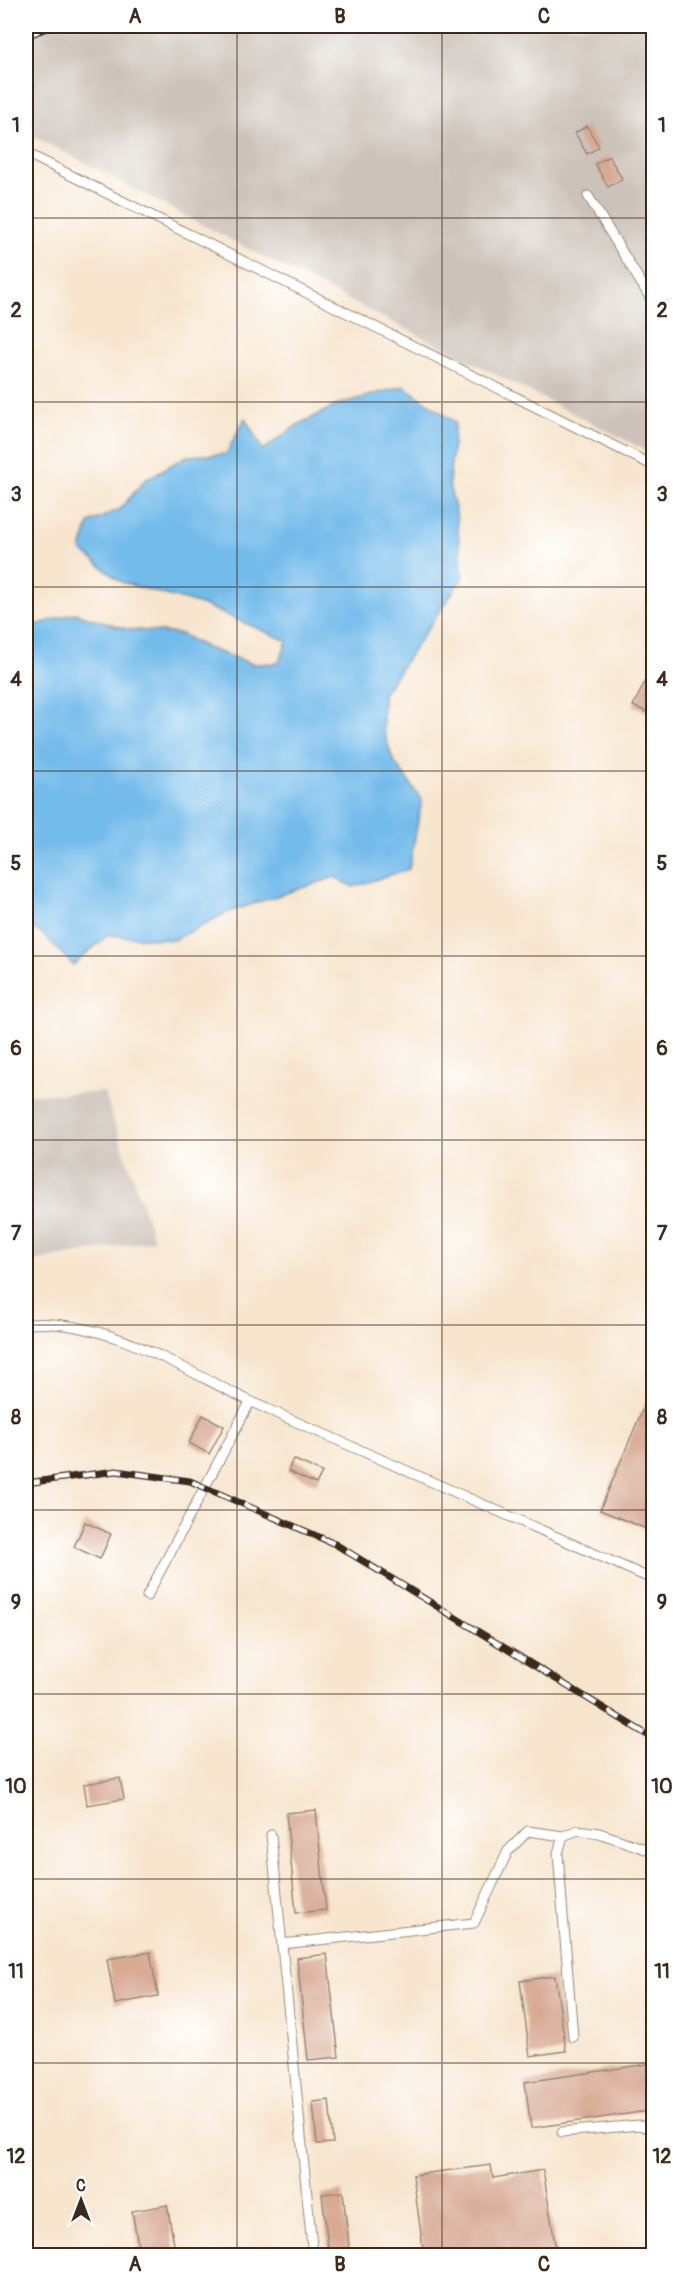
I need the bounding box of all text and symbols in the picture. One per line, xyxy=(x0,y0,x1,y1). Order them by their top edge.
text: A xyxy=(129,4,142,29)
text: B xyxy=(334,4,346,29)
text: C xyxy=(538,4,550,29)
text: 1 xyxy=(12,113,20,138)
text: 1 xyxy=(658,113,666,138)
text: 2 xyxy=(10,298,22,323)
text: 2 xyxy=(656,298,668,323)
text: 3 xyxy=(10,482,22,507)
text: 3 xyxy=(656,482,668,507)
text: 4 xyxy=(10,667,22,692)
text: 4 xyxy=(656,667,668,692)
text: 5 xyxy=(11,851,22,876)
text: 5 xyxy=(657,851,668,876)
text: 6 xyxy=(10,1036,22,1061)
text: 6 xyxy=(656,1036,668,1061)
text: 7 xyxy=(11,1221,22,1246)
text: 7 xyxy=(657,1221,668,1246)
text: 8 xyxy=(11,1405,21,1430)
text: 8 xyxy=(657,1405,667,1430)
text: 9 xyxy=(11,1590,21,1615)
text: 9 xyxy=(657,1590,667,1615)
text: 10 xyxy=(5,1774,27,1799)
text: 10 xyxy=(651,1774,673,1799)
text: 11 xyxy=(8,1959,24,1984)
text: 11 xyxy=(654,1959,670,1984)
text: 12 xyxy=(7,2144,26,2169)
text: 12 xyxy=(653,2144,672,2169)
north arrow xyxy=(51,2170,111,2230)
text: С xyxy=(76,2176,86,2196)
text: A xyxy=(129,2252,142,2277)
text: B xyxy=(334,2252,346,2277)
text: C xyxy=(538,2252,550,2277)

